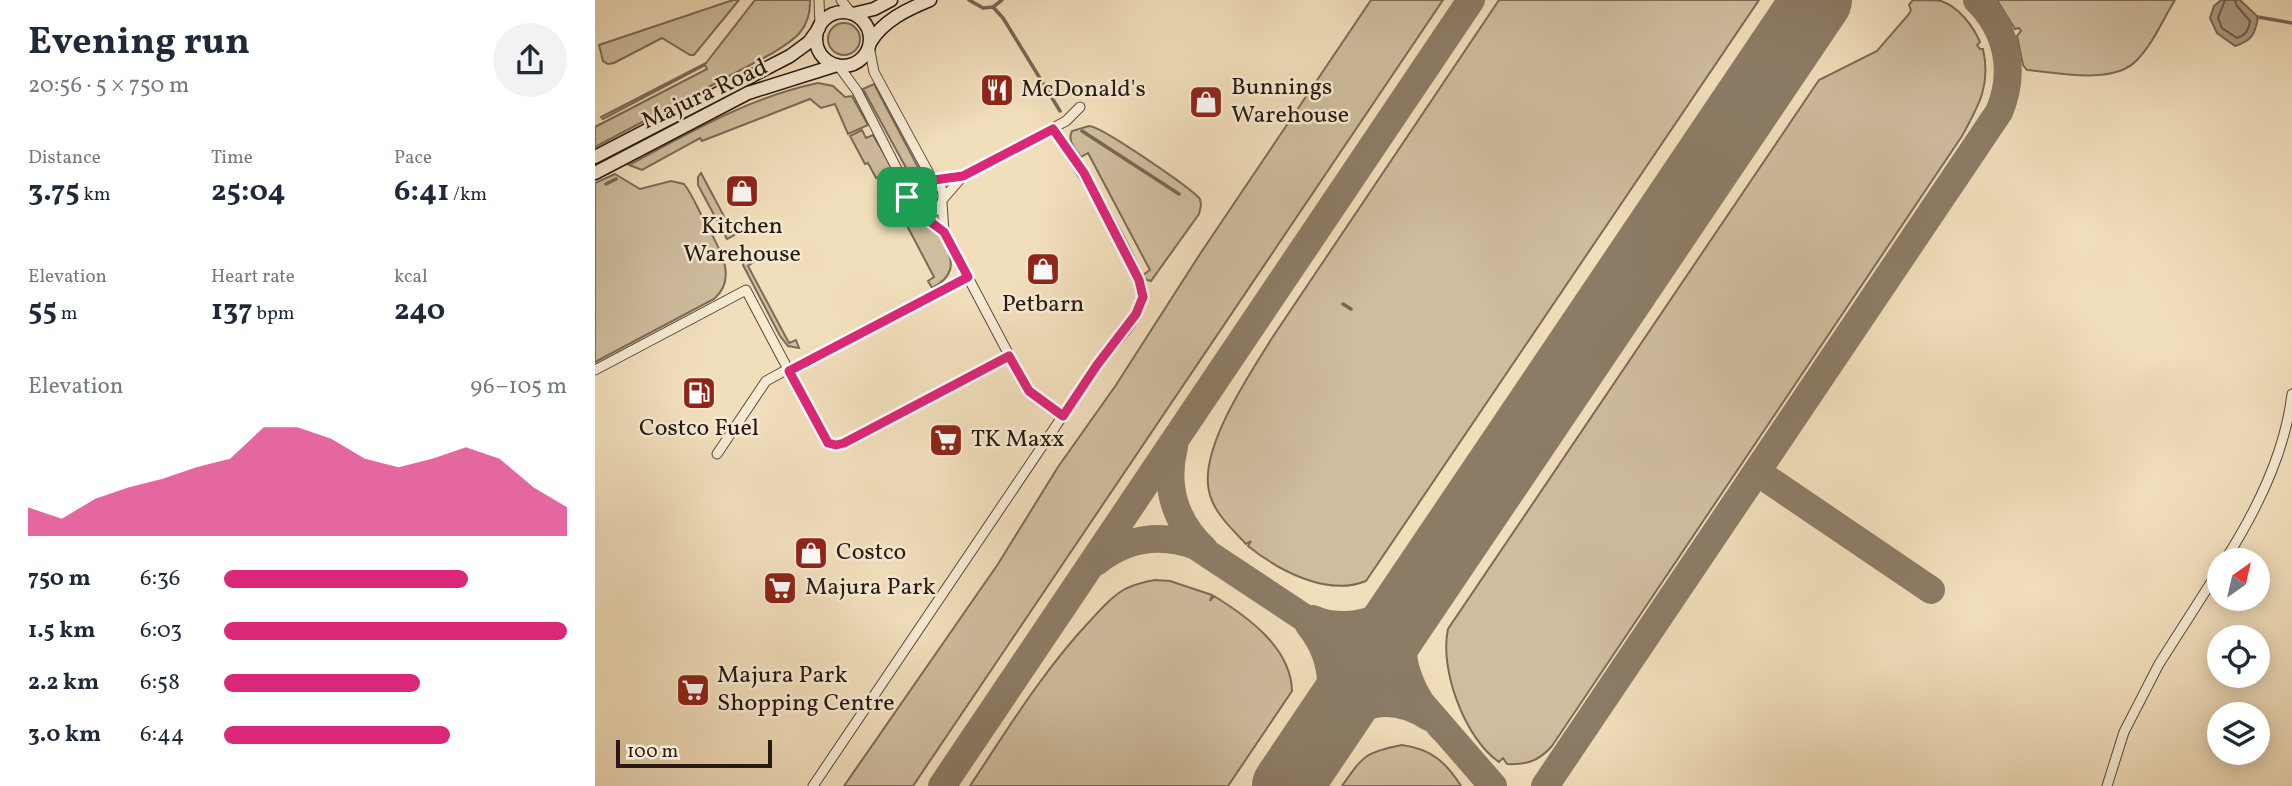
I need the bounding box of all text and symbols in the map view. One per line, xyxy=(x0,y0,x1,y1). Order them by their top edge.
text: Evening run xyxy=(28,17,250,70)
button: share xyxy=(493,23,567,97)
street label: Majura Road xyxy=(636,51,774,139)
text: 20:56 · 5 × 750 m xyxy=(28,70,189,102)
restaurant icon: McDonald's xyxy=(978,71,1016,109)
place label: Bunnings Warehouse xyxy=(1231,71,1349,133)
place label: McDonald's xyxy=(1021,73,1146,107)
shop icon: Bunnings Warehouse xyxy=(1187,83,1225,121)
text: Distance xyxy=(28,145,101,171)
text: Time xyxy=(211,145,253,171)
text: Pace xyxy=(394,145,432,171)
pin xyxy=(877,167,937,227)
text: 3.75 xyxy=(28,171,80,213)
text: 25:04 xyxy=(211,171,286,213)
text: 6:41 xyxy=(394,171,449,213)
shop icon: Kitchen Warehouse xyxy=(723,172,761,210)
icon: arrive xyxy=(888,178,926,216)
text: km xyxy=(80,182,111,208)
text: /km xyxy=(449,182,487,208)
place label: Kitchen Warehouse xyxy=(683,210,801,272)
shop icon: Petbarn xyxy=(1024,250,1062,288)
text: Elevation xyxy=(28,264,107,290)
text: Heart rate xyxy=(211,264,295,290)
text: kcal xyxy=(394,264,428,290)
place label: Petbarn xyxy=(1002,288,1084,322)
text: 55 xyxy=(28,290,57,332)
text: 137 xyxy=(211,290,253,332)
text: 240 xyxy=(394,290,445,332)
text: m xyxy=(57,301,78,327)
text: bpm xyxy=(253,301,295,327)
text: Elevation xyxy=(28,371,124,403)
text: 96–105 m xyxy=(470,371,567,403)
fuel station icon: Costco Fuel xyxy=(680,374,718,412)
place label: Costco Fuel xyxy=(639,412,759,446)
supermarket icon: TK Maxx xyxy=(927,421,965,459)
place label: TK Maxx xyxy=(971,423,1065,457)
shop icon: Costco xyxy=(792,534,830,572)
place label: Costco xyxy=(836,536,906,570)
north arrow xyxy=(2207,548,2270,611)
map controls xyxy=(2207,548,2270,765)
text: 750 m xyxy=(28,563,91,595)
text: 6:36 xyxy=(140,563,181,595)
supermarket icon: Majura Park xyxy=(761,569,799,607)
place label: Majura Park xyxy=(805,571,935,605)
text: 1.5 km xyxy=(28,615,95,647)
text: 6:03 xyxy=(140,615,182,647)
button: locate xyxy=(2207,625,2270,688)
place label: Majura Park Shopping Centre xyxy=(717,659,895,721)
text: 2.2 km xyxy=(28,667,99,699)
text: 6:58 xyxy=(140,667,180,699)
supermarket icon: Majura Park Shopping Centre xyxy=(674,671,712,709)
button: layers xyxy=(2207,702,2270,765)
text: 3.0 km xyxy=(28,719,101,751)
text: 6:44 xyxy=(140,719,185,751)
scale bar xyxy=(616,737,772,769)
text: 100 m xyxy=(627,739,678,765)

